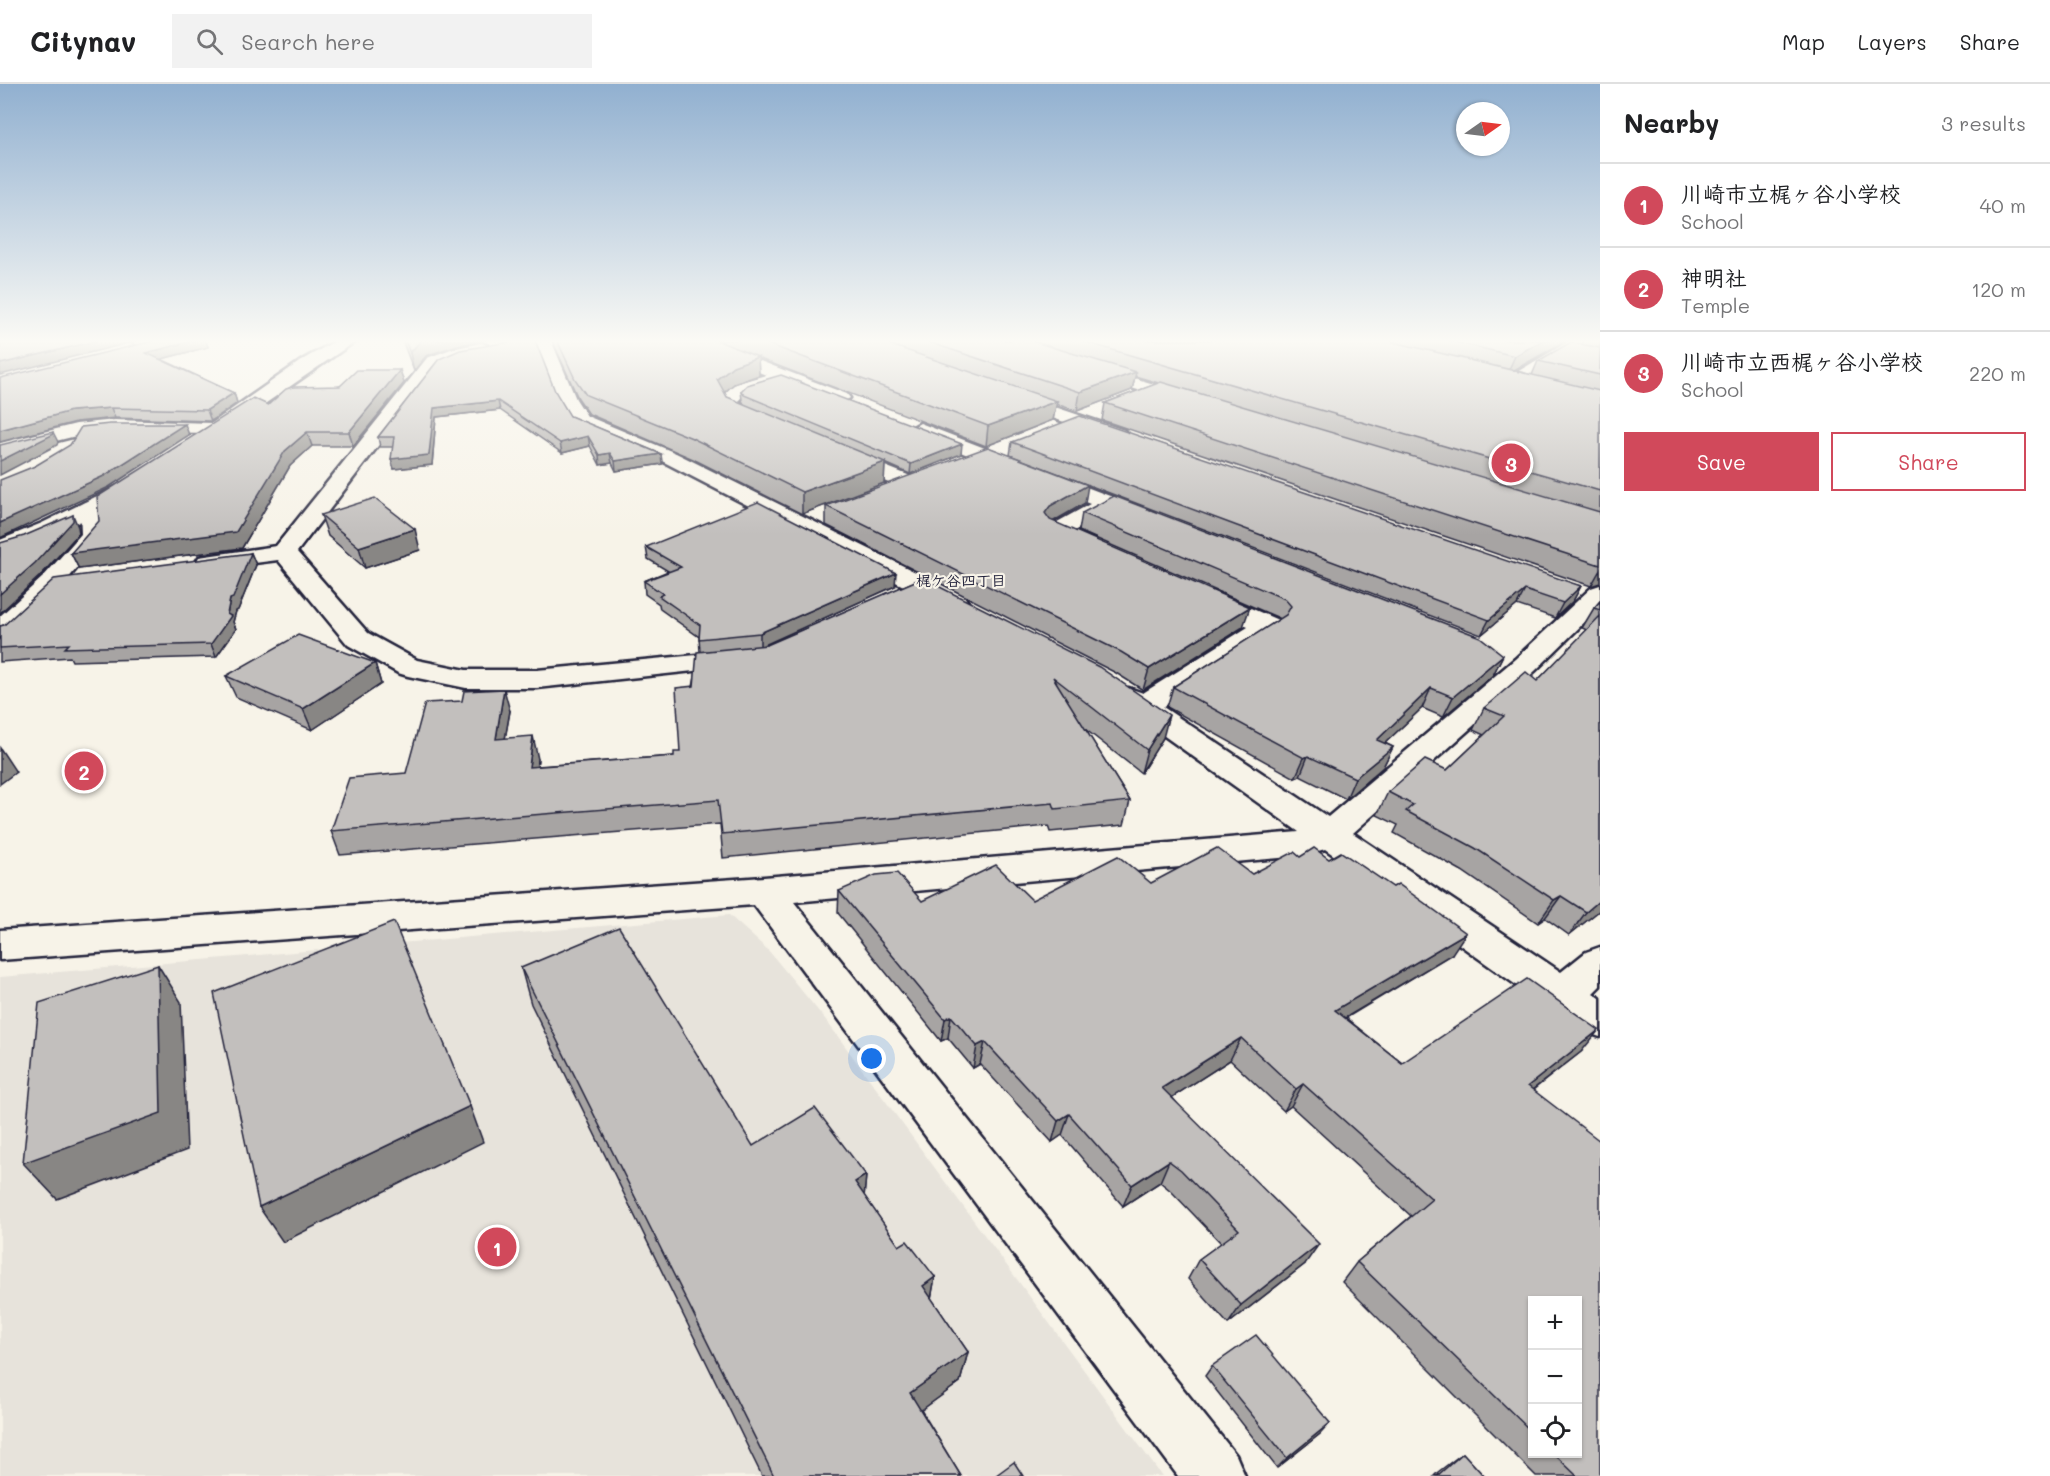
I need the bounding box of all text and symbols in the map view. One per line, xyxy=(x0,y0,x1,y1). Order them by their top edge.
search box xyxy=(172,14,592,68)
text: Citynav xyxy=(30,23,136,59)
icon: search xyxy=(193,25,226,58)
text: Search here xyxy=(241,27,375,56)
text: Map xyxy=(1782,28,1825,55)
text: Layers xyxy=(1858,28,1927,55)
text: Share xyxy=(1960,28,2020,55)
north arrow xyxy=(1456,102,1510,156)
text: Nearby xyxy=(1624,106,1719,140)
text: 3 results xyxy=(1941,110,2026,136)
text: 川崎市立梶ヶ谷小学校 xyxy=(1681,179,1901,208)
text: 1 xyxy=(1639,192,1648,218)
text: 40 m xyxy=(1980,192,2026,218)
text: School xyxy=(1681,208,1744,234)
text: 神明社 xyxy=(1681,263,1747,292)
text: 2 xyxy=(1638,276,1649,302)
text: 120 m xyxy=(1971,276,2026,302)
text: Temple xyxy=(1681,292,1750,318)
text: 川崎市立西梶ヶ谷小学校 xyxy=(1681,347,1923,376)
text: 3 xyxy=(1638,360,1650,386)
text: 220 m xyxy=(1969,360,2026,386)
text: School xyxy=(1681,376,1744,402)
button: Save xyxy=(1624,432,1819,491)
button: Share xyxy=(1831,432,2026,491)
pin: 3 xyxy=(1492,440,1530,485)
district label: 梶ケ谷四丁目 xyxy=(916,570,1006,590)
pin: 2 xyxy=(64,748,104,794)
your location xyxy=(857,1044,886,1073)
pin: 1 xyxy=(478,1224,516,1270)
map controls xyxy=(1528,1296,1582,1458)
button: + xyxy=(1528,1296,1582,1350)
button: − xyxy=(1528,1350,1582,1404)
button: locate xyxy=(1528,1404,1582,1458)

